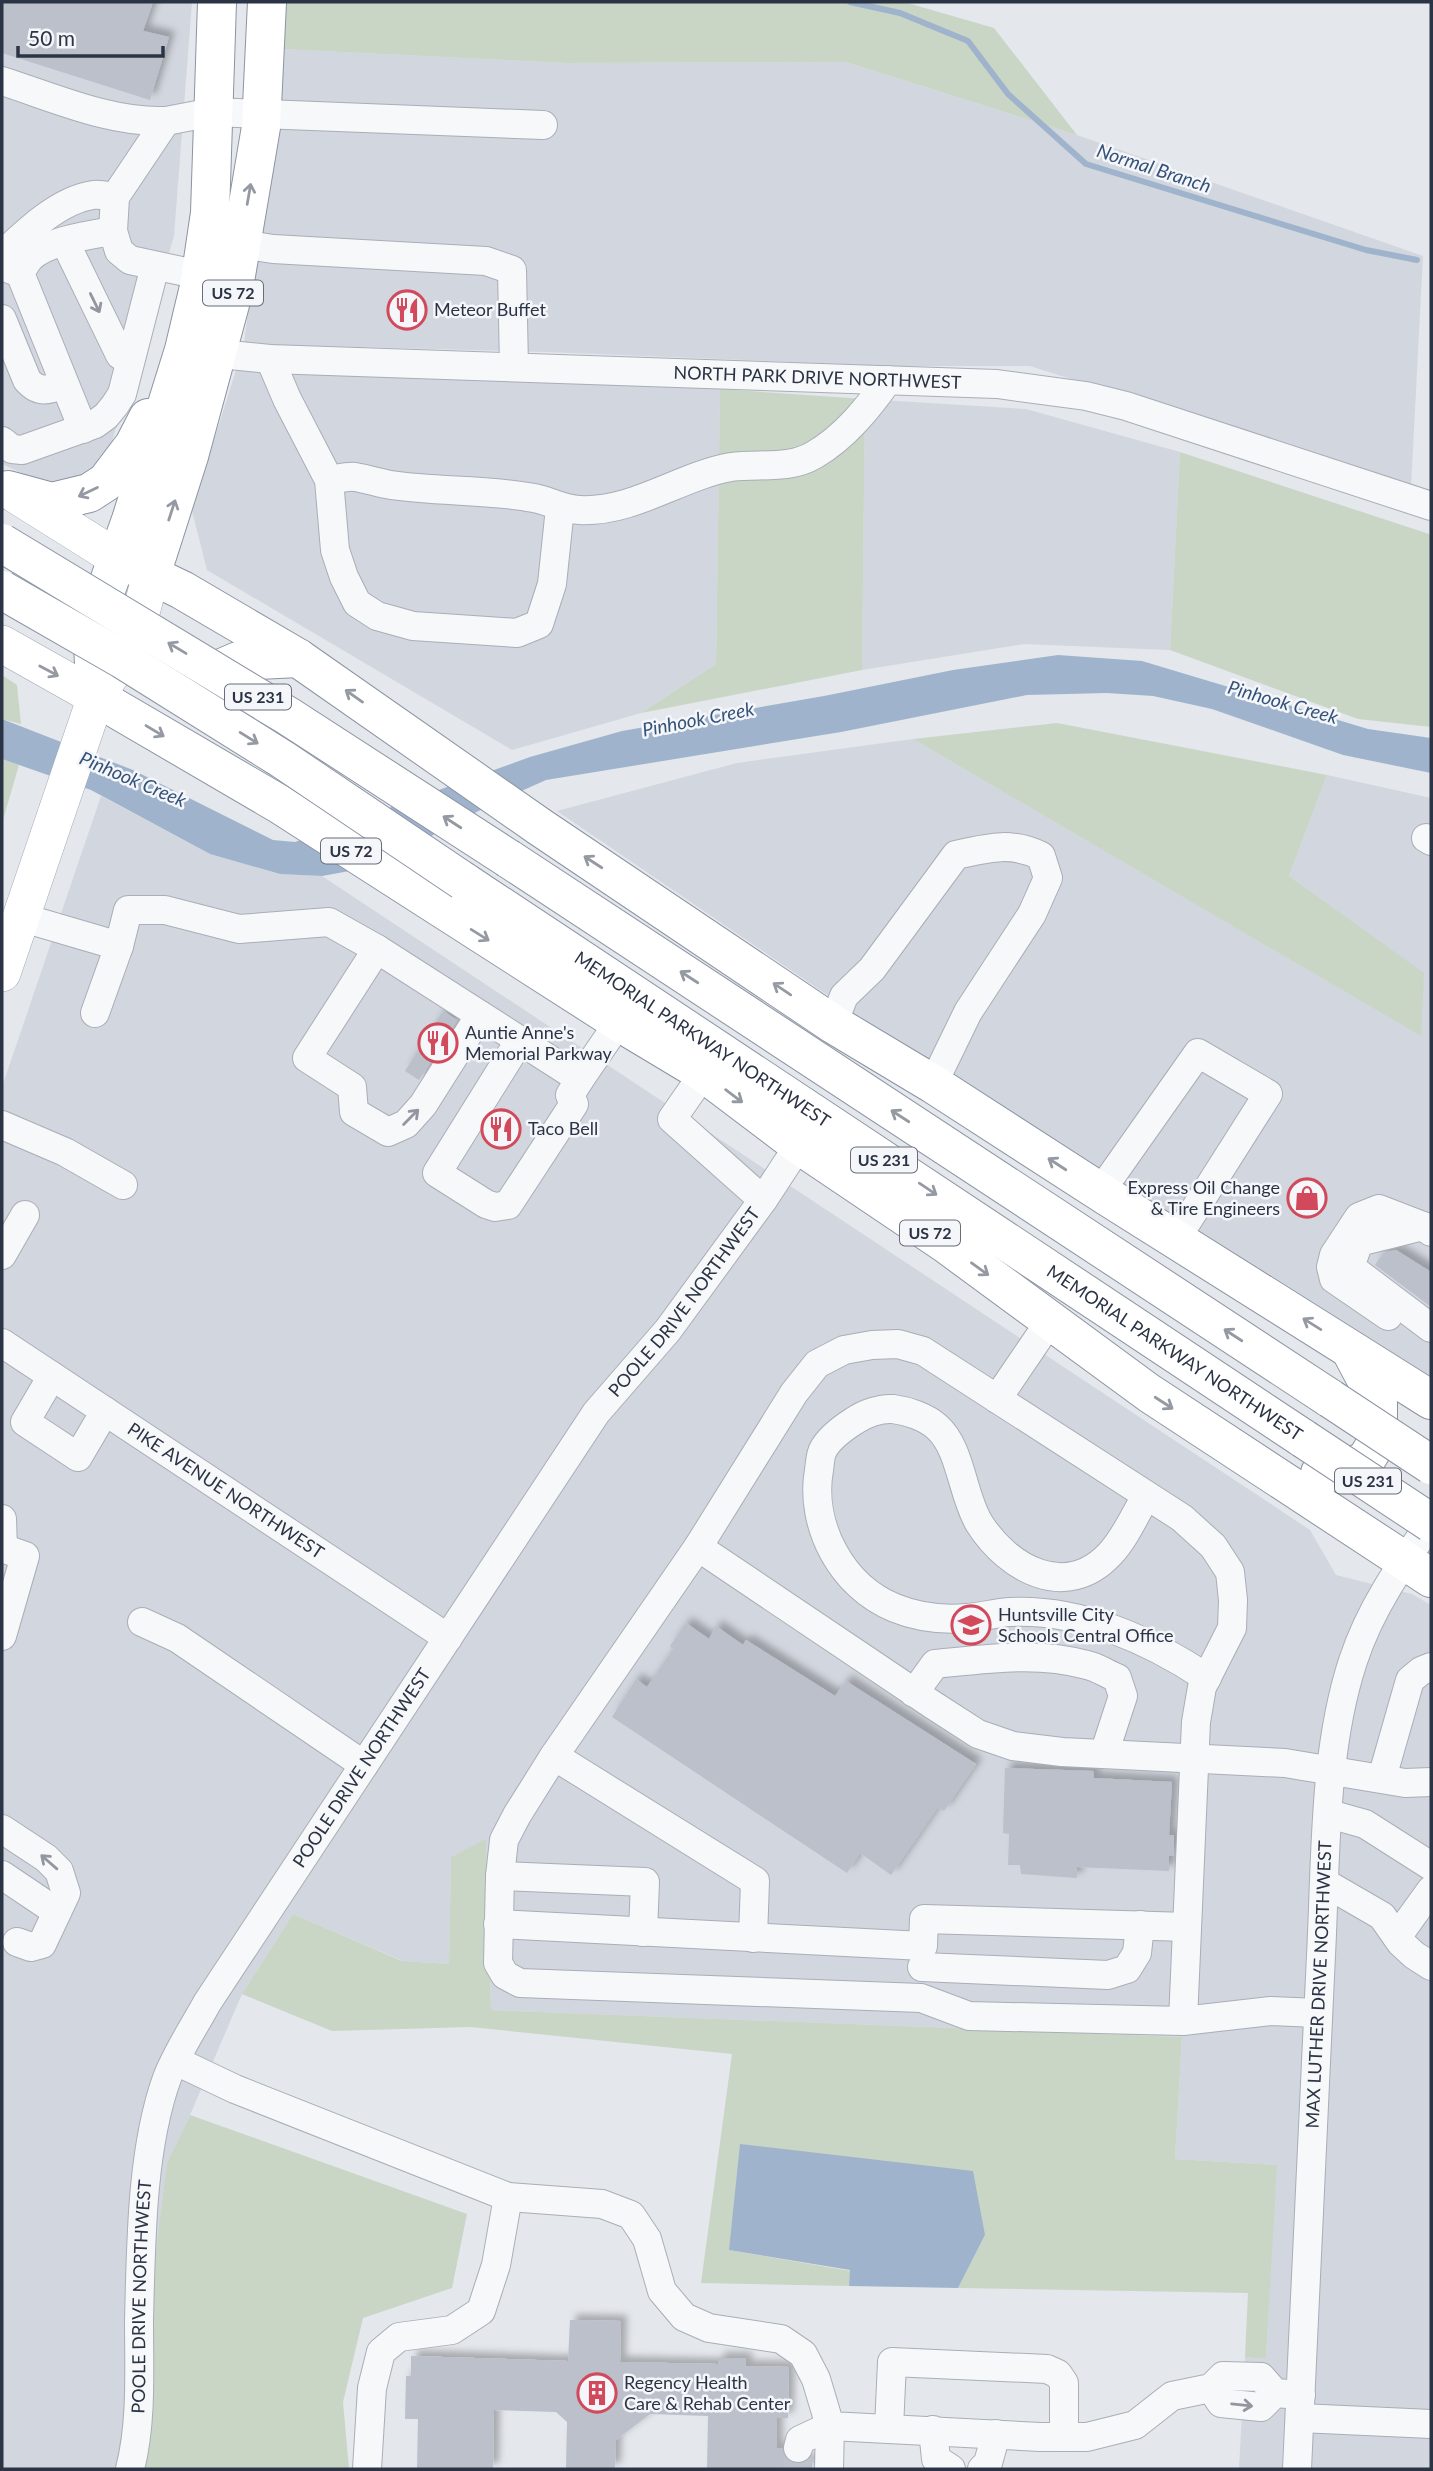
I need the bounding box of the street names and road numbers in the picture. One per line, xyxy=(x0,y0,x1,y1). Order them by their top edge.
road number: US 72 xyxy=(203,280,263,306)
street label: NORTH PARK DRIVE NORTHWEST xyxy=(673,361,962,393)
road number: US 231 xyxy=(225,684,291,710)
road number: US 72 xyxy=(321,838,381,864)
street label: MEMORIAL PARKWAY NORTHWEST xyxy=(571,946,835,1132)
road number: US 231 xyxy=(851,1148,917,1172)
street label: POOLE DRIVE NORTHWEST xyxy=(603,1202,764,1401)
road number: US 72 xyxy=(900,1220,960,1246)
street label: MEMORIAL PARKWAY NORTHWEST xyxy=(1043,1260,1307,1445)
street label: PIKE AVENUE NORTHWEST xyxy=(124,1417,329,1563)
road number: US 231 xyxy=(1335,1469,1401,1494)
street label: POOLE DRIVE NORTHWEST xyxy=(288,1663,435,1871)
street label: MAX LUTHER DRIVE NORTHWEST xyxy=(1300,1840,1336,2129)
street label: POOLE DRIVE NORTHWEST xyxy=(126,2178,156,2414)

